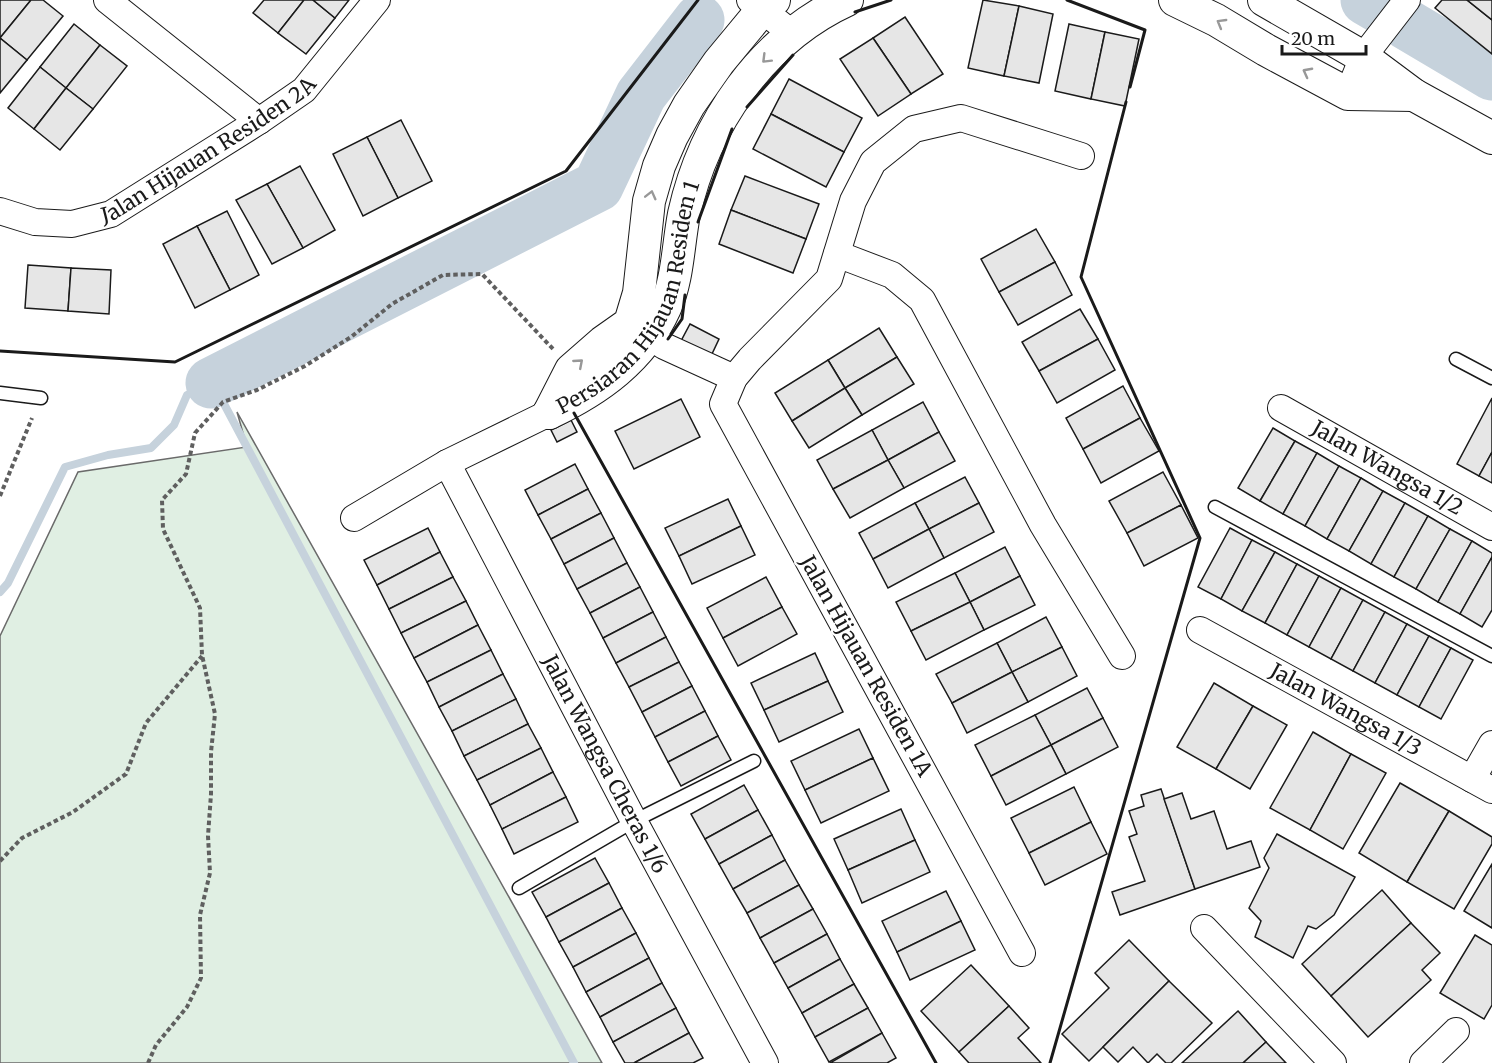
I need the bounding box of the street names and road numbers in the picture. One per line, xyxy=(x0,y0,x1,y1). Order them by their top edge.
street label: Jalan Hijauan Residen 2A xyxy=(97,71,322,229)
street label: Persiaran Hijauan Residen 1 xyxy=(552,177,705,420)
street label: Jalan Wangsa 1/2 xyxy=(1306,414,1468,521)
street label: Jalan Hijauan Residen 1A xyxy=(794,550,939,781)
street label: Jalan Wangsa Cheras 1/6 xyxy=(536,649,674,878)
street label: Jalan Wangsa 1/3 xyxy=(1264,656,1426,762)

